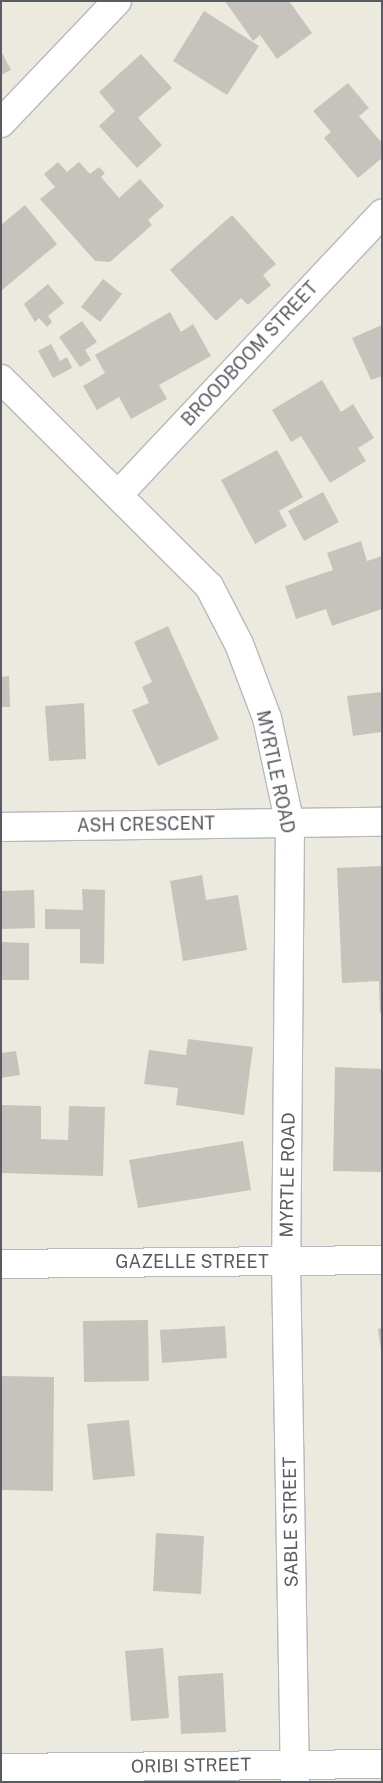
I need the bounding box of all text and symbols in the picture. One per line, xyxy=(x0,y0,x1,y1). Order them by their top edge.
street label: BROODBOOM STREET xyxy=(177,277,323,431)
street label: MYRTLE ROAD xyxy=(251,708,299,836)
street label: ASH CRESCENT xyxy=(77,813,215,837)
street label: MYRTLE ROAD xyxy=(276,1112,300,1238)
street label: GAZELLE STREET xyxy=(115,1251,269,1273)
street label: SABLE STREET xyxy=(279,1456,303,1588)
street label: ORIBI STREET xyxy=(131,1754,251,1778)

